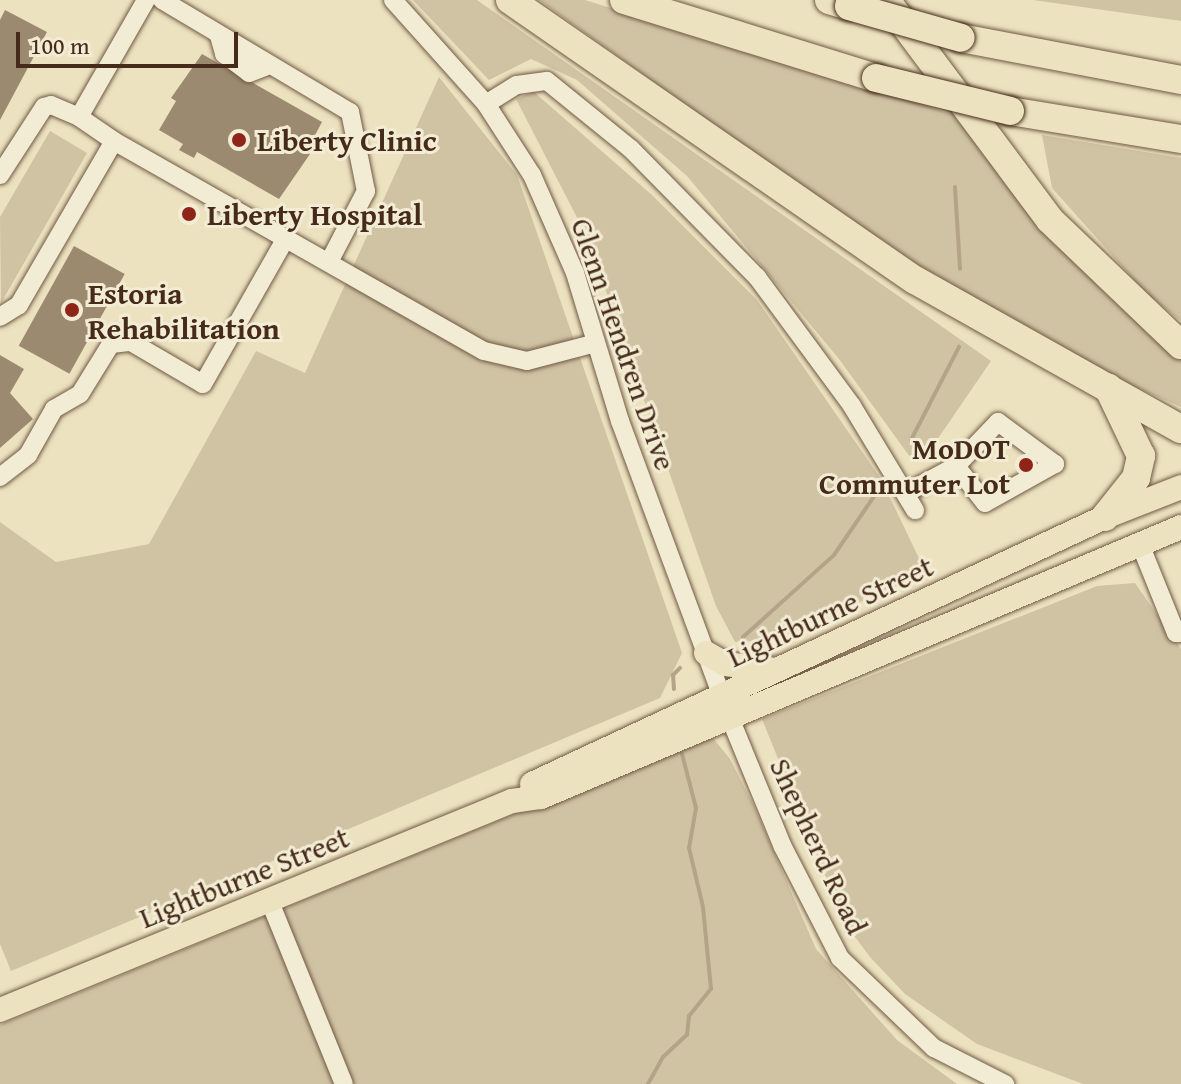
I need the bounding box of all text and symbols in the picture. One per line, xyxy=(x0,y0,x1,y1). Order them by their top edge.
scale bar xyxy=(20,16,242,66)
text: 100 m xyxy=(30,28,90,63)
place label: Liberty Clinic xyxy=(257,122,437,158)
marker: Liberty Clinic xyxy=(228,129,250,151)
place label: Liberty Hospital xyxy=(207,196,422,232)
marker: Liberty Hospital xyxy=(178,203,200,225)
street label: Glenn Hendren Drive xyxy=(564,213,684,475)
place label: Estoria Rehabilitation xyxy=(88,275,280,346)
marker: Estoria Rehabilitation xyxy=(63,301,81,319)
place label: MoDOT Commuter Lot xyxy=(819,430,1010,500)
marker: MoDOT Commuter Lot xyxy=(1017,456,1035,474)
street label: Lightburne Street xyxy=(721,548,939,674)
street label: Shepherd Road xyxy=(763,752,875,940)
street label: Lightburne Street xyxy=(134,819,354,935)

